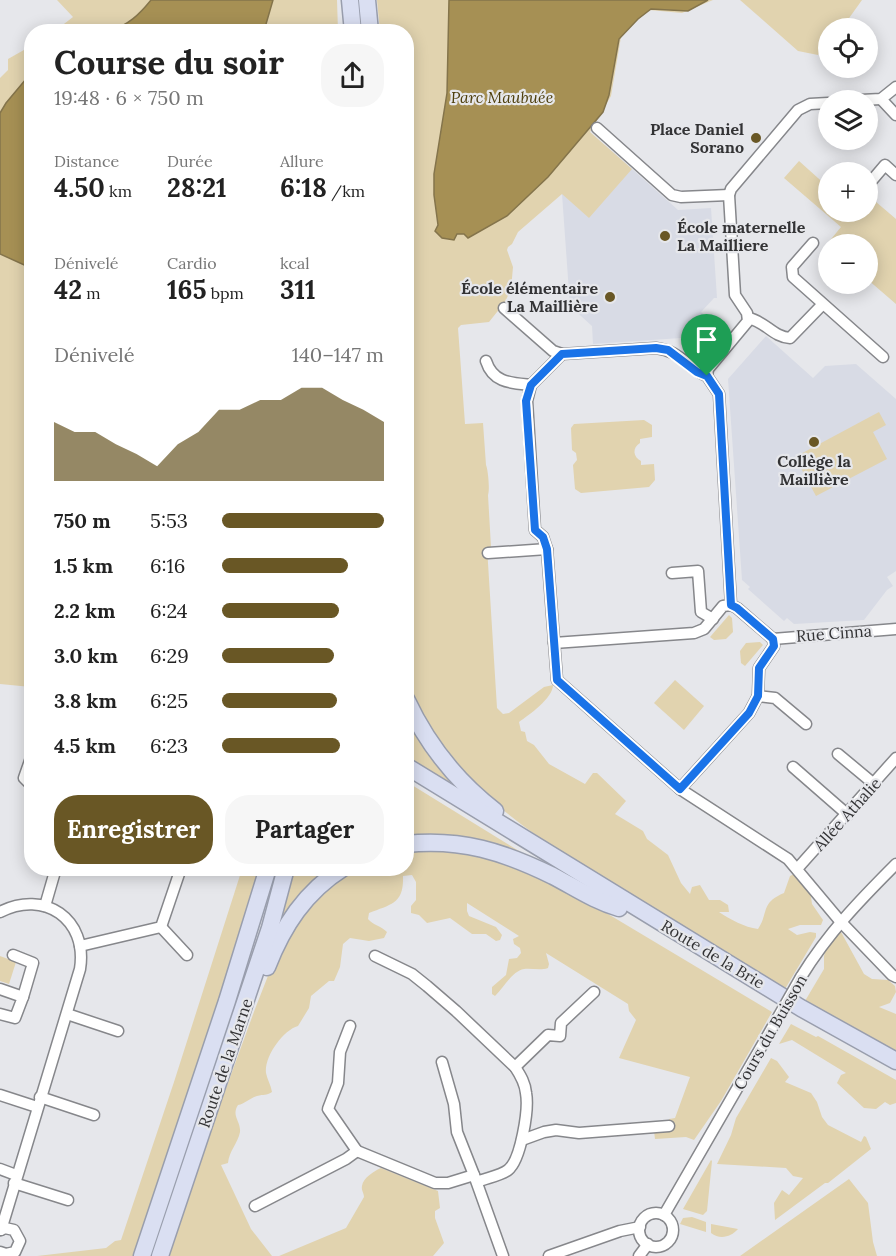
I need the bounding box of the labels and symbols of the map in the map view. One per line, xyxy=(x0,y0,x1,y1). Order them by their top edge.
park label: Parc Maubuée xyxy=(451,87,554,107)
place label: Place Daniel Sorano xyxy=(650,119,744,157)
marker: Place Daniel Sorano xyxy=(749,131,763,145)
place label: École maternelle La Mailliere xyxy=(677,217,806,255)
marker: École maternelle La Mailliere xyxy=(658,229,672,243)
place label: École élémentaire La Maillière xyxy=(461,278,598,316)
marker: École élémentaire La Maillière xyxy=(603,290,617,304)
pin xyxy=(681,314,732,376)
marker: Collège la Maillière xyxy=(807,435,821,449)
place label: Collège la Maillière xyxy=(777,451,851,489)
street label: Rue Cinna xyxy=(795,620,873,646)
street label: Allée Athalie xyxy=(808,773,885,855)
street label: Route de la Brie xyxy=(658,915,769,993)
street label: Cours du Buisson xyxy=(729,971,811,1093)
street label: Route de la Marne xyxy=(193,995,257,1130)

